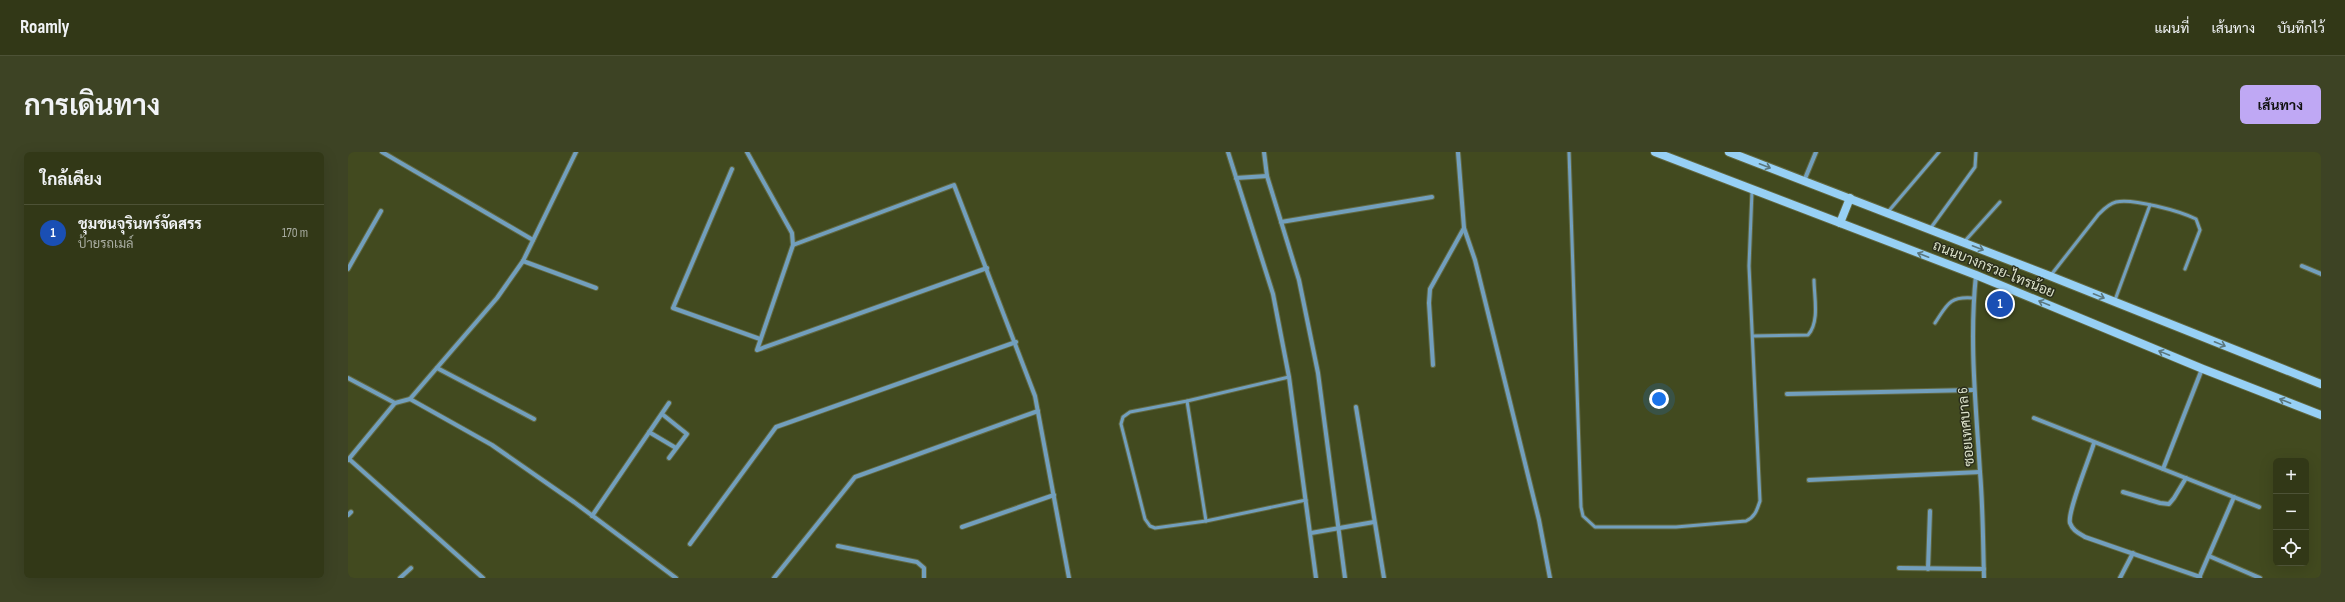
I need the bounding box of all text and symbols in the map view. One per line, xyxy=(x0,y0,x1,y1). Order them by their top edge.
text: Roamly xyxy=(20,16,70,39)
text: แผนที่ xyxy=(2154,20,2189,37)
text: เส้นทาง xyxy=(2211,20,2255,37)
text: บันทึกไว้ xyxy=(2277,20,2325,37)
button: เส้นทาง xyxy=(2240,85,2321,124)
text: การเดินทาง xyxy=(24,90,160,123)
one-way arrow xyxy=(1759,163,1771,171)
text: ใกล้เคียง xyxy=(40,170,102,190)
text: ชุมชนจุรินทร์จัดสรร xyxy=(78,215,202,234)
text: 1 xyxy=(50,225,56,241)
text: 170 m xyxy=(282,225,308,241)
text: ป้ายรถเมล์ xyxy=(78,236,134,252)
street label: ถนนบางกรวย-ไทรน้อย xyxy=(1931,236,2058,301)
one-way arrow xyxy=(1972,244,1984,252)
one-way arrow xyxy=(1917,250,1929,258)
pin: 1 xyxy=(1987,289,2013,319)
one-way arrow xyxy=(2093,293,2105,300)
one-way arrow xyxy=(2038,299,2050,307)
one-way arrow xyxy=(2213,340,2225,348)
one-way arrow xyxy=(2158,348,2170,356)
street label: ซอยเทศบาล 6 xyxy=(1954,387,1978,467)
your location xyxy=(1649,389,1669,409)
one-way arrow xyxy=(2279,396,2291,404)
map controls xyxy=(2273,458,2309,566)
button: + xyxy=(2273,458,2309,494)
button: − xyxy=(2273,494,2309,530)
button: locate xyxy=(2273,530,2309,566)

